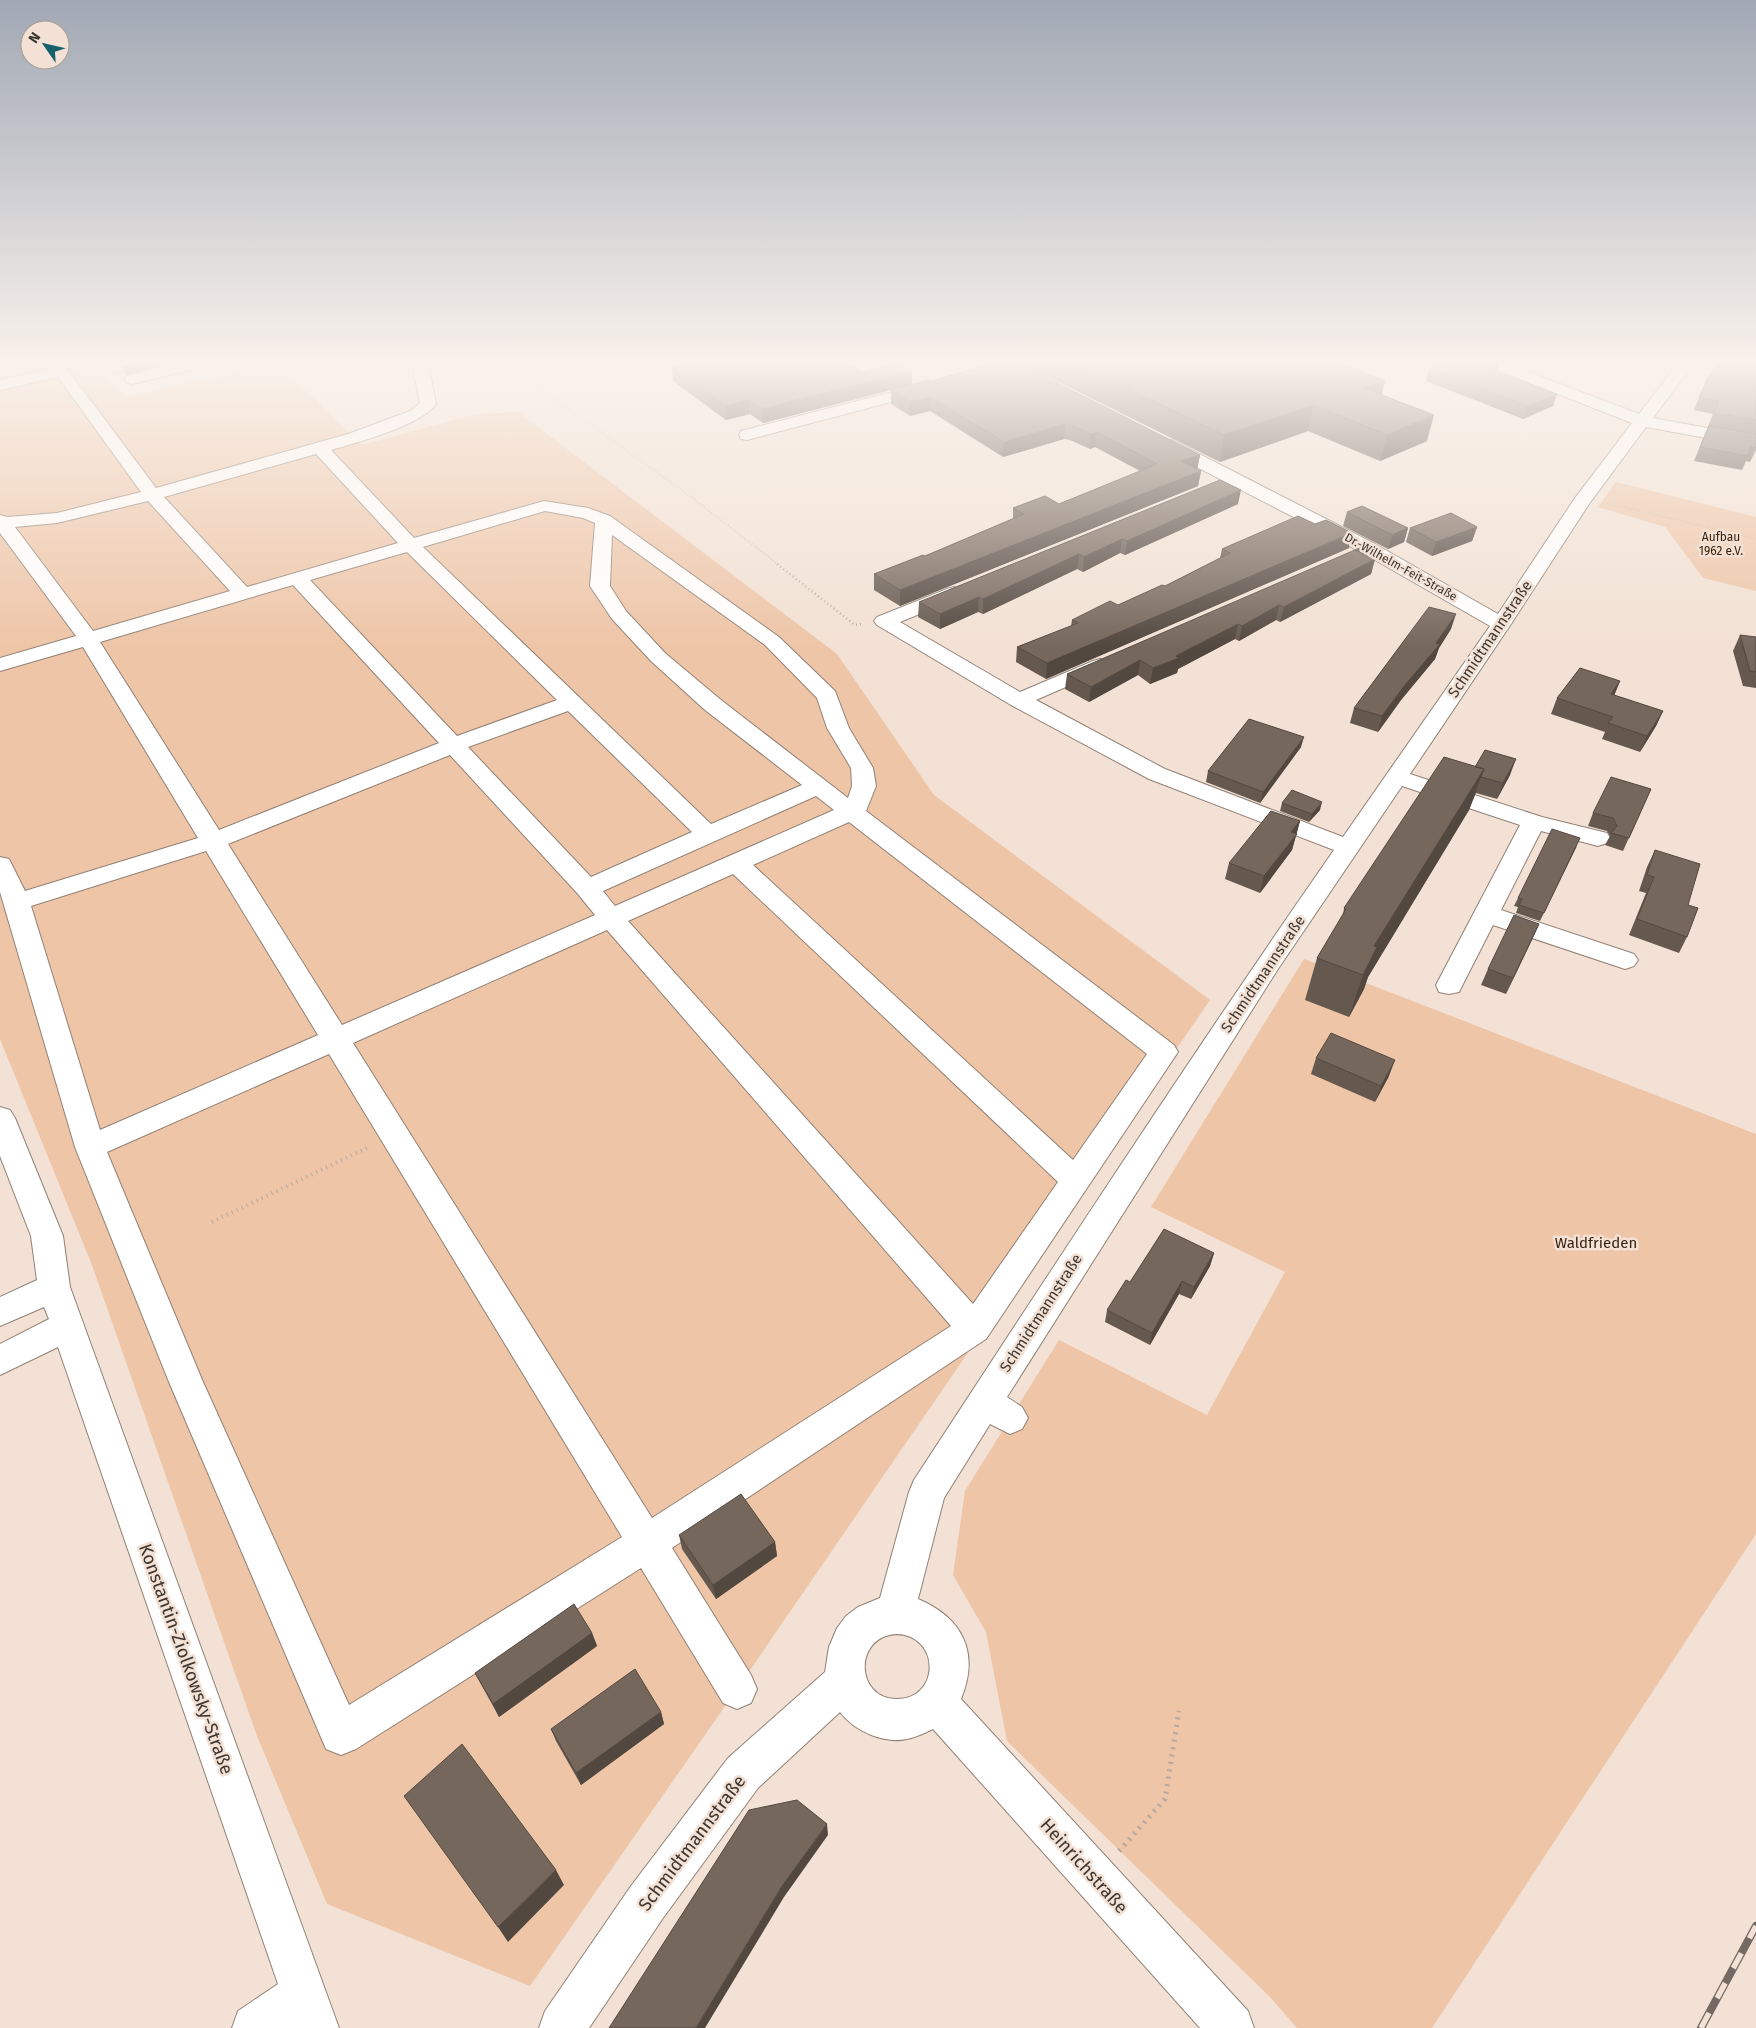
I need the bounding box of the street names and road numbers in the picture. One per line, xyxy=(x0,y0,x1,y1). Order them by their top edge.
street label: Dr.-Wilhelm-Feit-Straße xyxy=(1342,530,1460,604)
street label: Schmidtmannstraße xyxy=(1444,577,1536,701)
street label: Schmidtmannstraße xyxy=(1217,912,1309,1036)
street label: Schmidtmannstraße xyxy=(996,1251,1086,1375)
street label: Konstantin-Ziolkowsky-Straße xyxy=(134,1541,238,1777)
street label: Schmidtmannstraße xyxy=(634,1771,750,1915)
street label: Heinrichstraße xyxy=(1036,1814,1132,1918)

